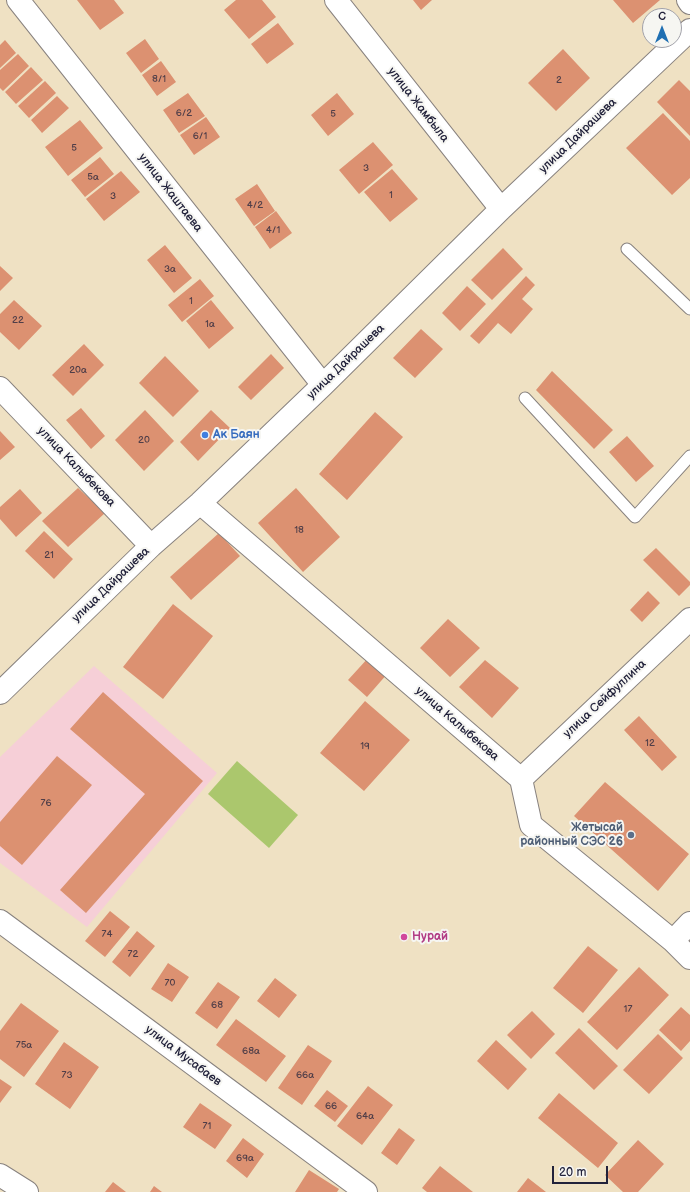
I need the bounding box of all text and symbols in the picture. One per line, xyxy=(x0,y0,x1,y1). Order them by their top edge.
north arrow xyxy=(642,8,682,48)
text: С xyxy=(658,10,666,23)
street label: улица Жамбыла xyxy=(384,65,452,145)
house number: 8/1 xyxy=(152,73,166,85)
house number: 2 xyxy=(556,74,562,86)
street label: улица Дайрашева xyxy=(536,95,620,177)
house number: 6/2 xyxy=(176,107,192,119)
house number: 5 xyxy=(330,108,336,120)
house number: 6/1 xyxy=(193,130,207,142)
house number: 5 xyxy=(71,142,77,154)
street label: улица Жаштаева xyxy=(135,151,205,235)
house number: 3 xyxy=(363,162,369,174)
house number: 5а xyxy=(87,171,99,183)
house number: 1 xyxy=(389,189,393,201)
house number: 3 xyxy=(110,190,116,202)
house number: 4/2 xyxy=(247,199,263,211)
house number: 4/1 xyxy=(266,224,280,236)
house number: 3а xyxy=(164,263,176,275)
house number: 1 xyxy=(189,295,193,307)
house number: 22 xyxy=(12,314,24,326)
house number: 1а xyxy=(205,318,215,330)
street label: улица Дайрашева xyxy=(304,321,388,403)
house number: 20а xyxy=(69,364,87,376)
street label: улица Калыбекова xyxy=(34,424,118,510)
place label: Ак Баян xyxy=(213,428,260,442)
marker: Ак Баян xyxy=(200,430,210,440)
house number: 20 xyxy=(138,434,150,446)
house number: 18 xyxy=(294,524,304,536)
street label: улица Дайрашева xyxy=(69,544,153,626)
house number: 21 xyxy=(44,549,54,561)
street label: улица Сейфуллина xyxy=(561,657,649,741)
street label: улица Калыбекова xyxy=(412,684,502,764)
house number: 12 xyxy=(645,737,655,749)
house number: 19 xyxy=(360,740,370,752)
house number: 76 xyxy=(40,797,52,809)
place label: Жетысай районный СЭС 26 xyxy=(520,821,623,849)
marker: Жетысай районный СЭС 26 xyxy=(626,830,636,840)
house number: 74 xyxy=(101,928,113,940)
place label: Нурай xyxy=(412,930,448,944)
marker: Нурай xyxy=(399,932,409,942)
house number: 72 xyxy=(128,948,138,960)
house number: 70 xyxy=(165,977,175,989)
house number: 68 xyxy=(211,999,223,1011)
house number: 17 xyxy=(624,1003,632,1015)
street label: улица Мусабаев xyxy=(142,1023,224,1089)
house number: 75а xyxy=(16,1039,32,1051)
house number: 68а xyxy=(242,1045,260,1057)
house number: 73 xyxy=(61,1069,73,1081)
house number: 66а xyxy=(296,1069,314,1081)
house number: 66 xyxy=(325,1100,337,1112)
house number: 64а xyxy=(356,1110,374,1122)
house number: 71 xyxy=(203,1120,211,1132)
house number: 69а xyxy=(236,1152,254,1164)
scale bar xyxy=(554,1158,610,1184)
text: 20 m xyxy=(559,1165,586,1180)

